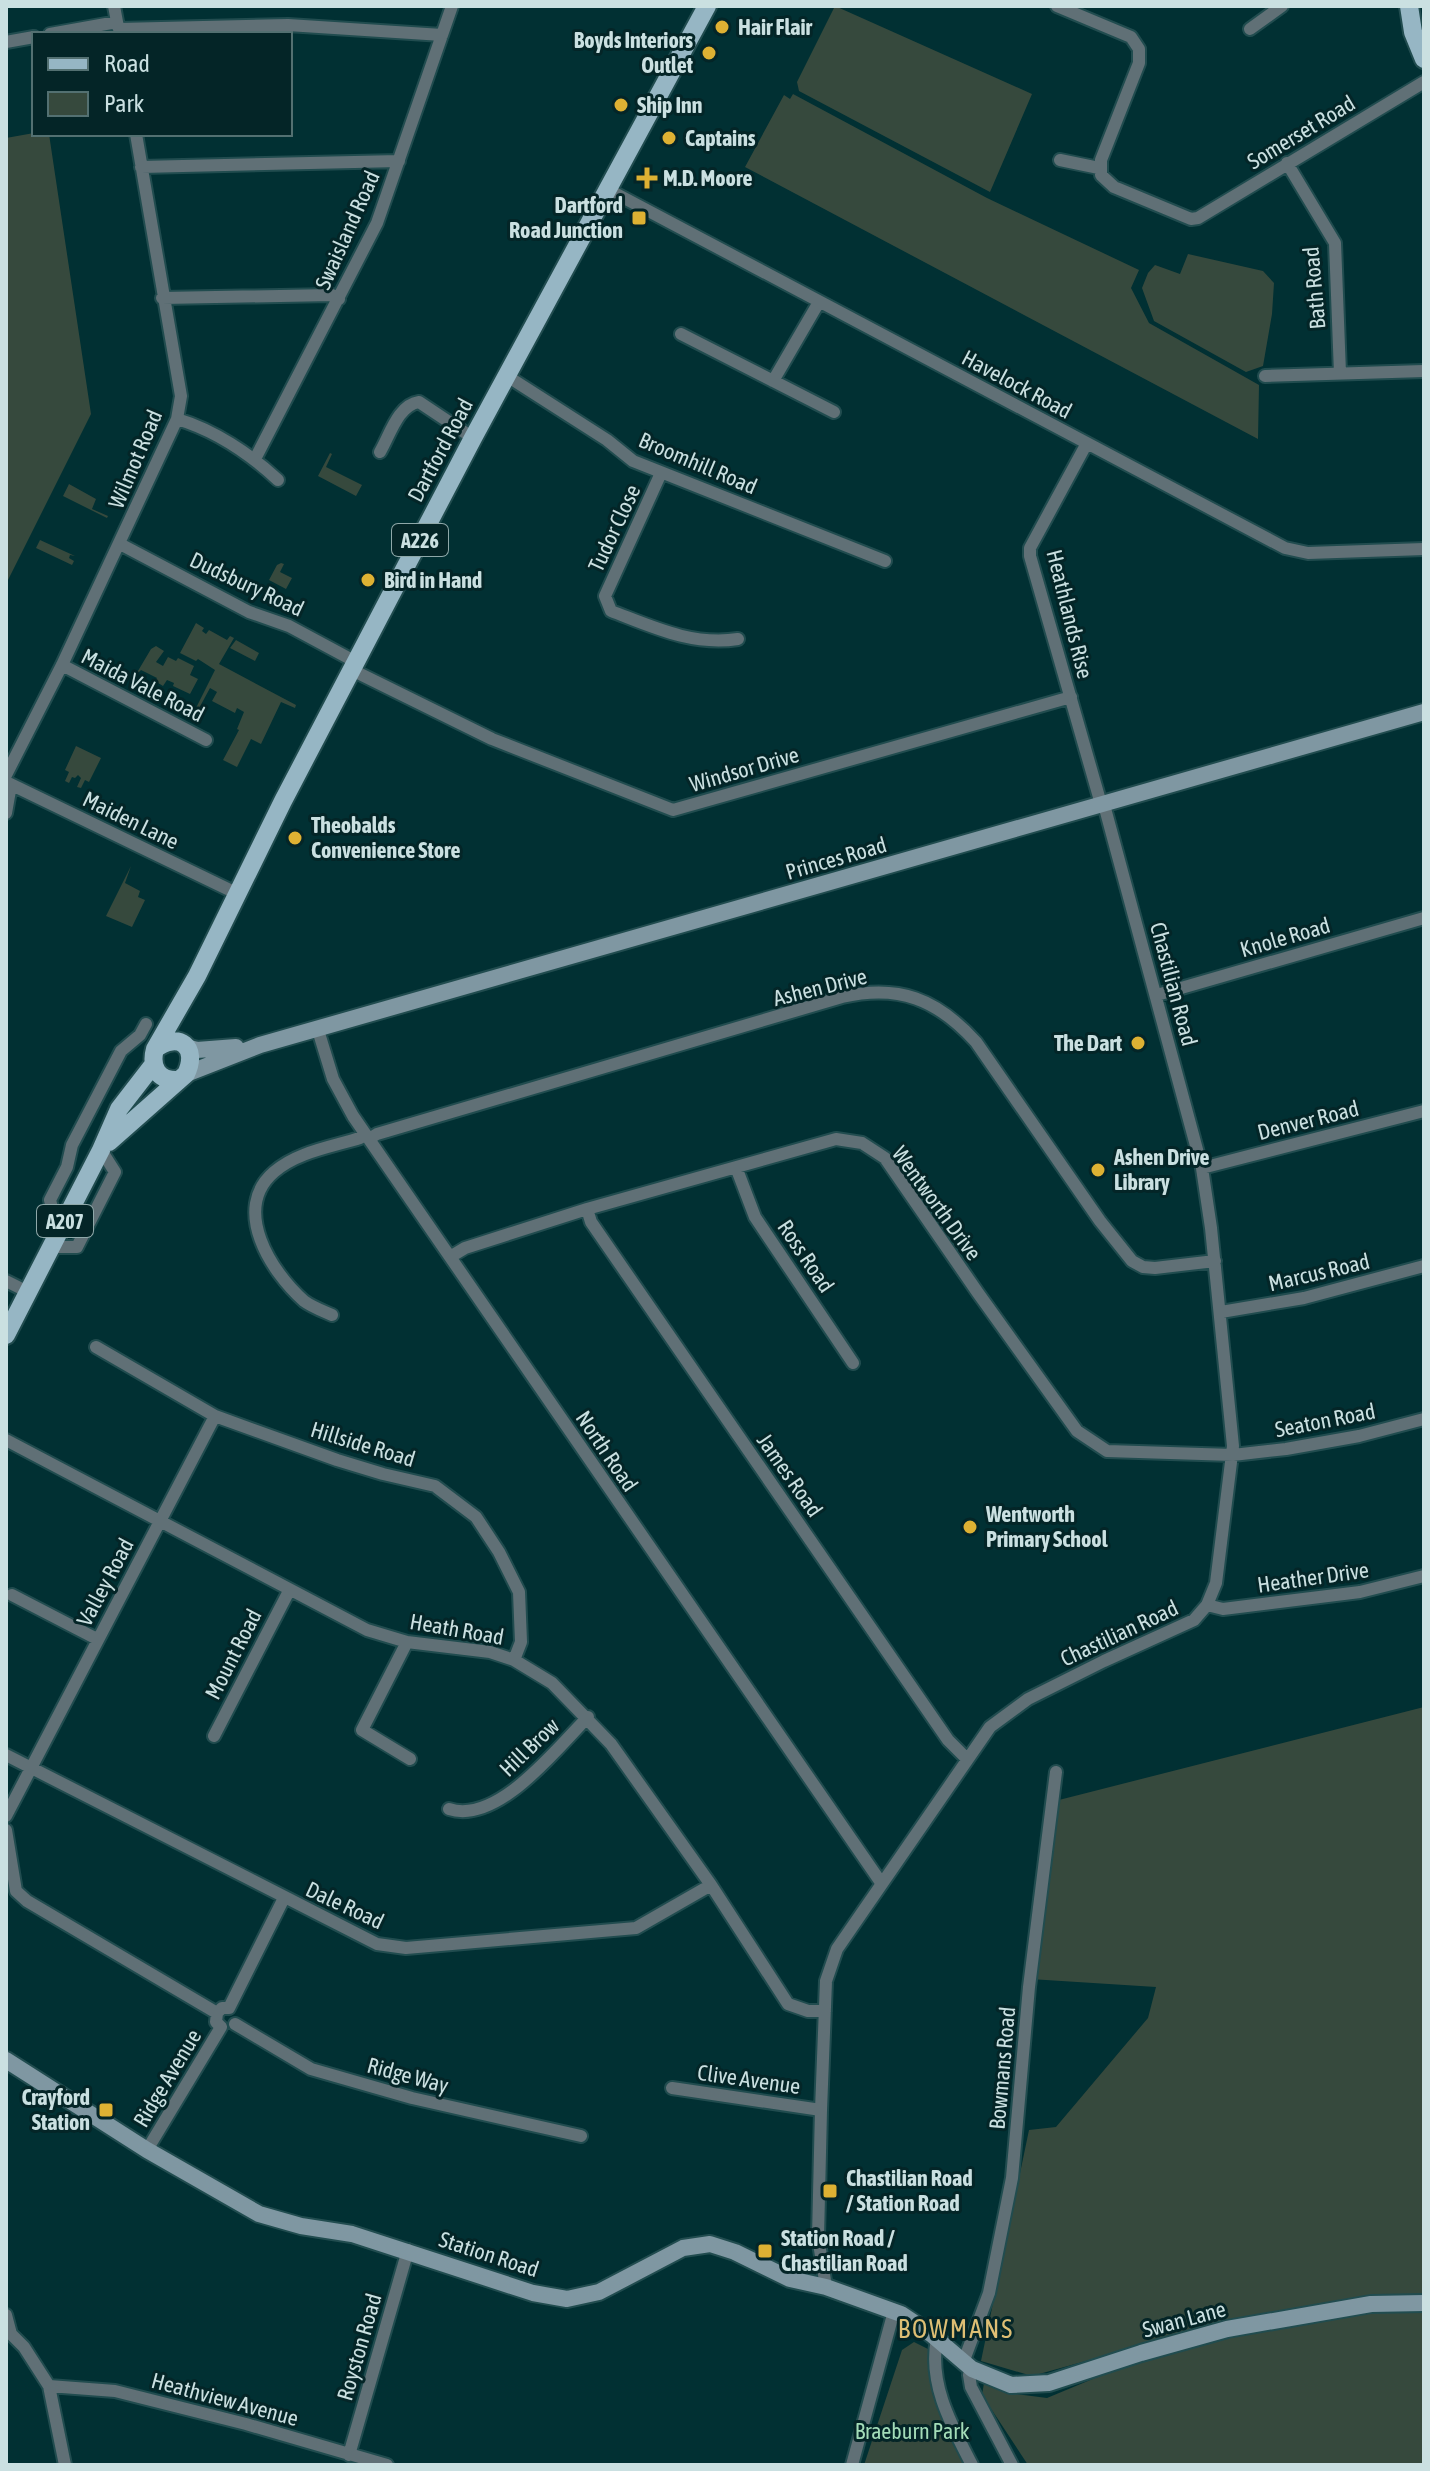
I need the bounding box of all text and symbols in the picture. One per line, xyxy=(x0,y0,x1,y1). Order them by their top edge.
place label: Hair Flair xyxy=(738,14,813,40)
marker: Hair Flair xyxy=(713,18,731,36)
place label: Boyds Interiors Outlet xyxy=(574,27,694,78)
legend xyxy=(32,32,292,136)
marker: Boyds Interiors Outlet xyxy=(700,44,718,62)
text: Road xyxy=(104,50,150,77)
text: Park xyxy=(104,90,145,117)
street label: Somerset Road xyxy=(1242,90,1360,174)
place label: Ship Inn xyxy=(637,92,702,118)
marker: Ship Inn xyxy=(612,96,630,114)
place label: Captains xyxy=(685,125,756,151)
marker: Captains xyxy=(660,129,678,147)
place label: M.D. Moore xyxy=(663,165,752,191)
street label: Swaisland Road xyxy=(309,167,385,293)
marker: M.D. Moore xyxy=(638,169,656,187)
place label: Dartford Road Junction xyxy=(509,192,623,243)
marker: Dartford Road Junction xyxy=(630,209,648,227)
street label: Bath Road xyxy=(1297,246,1331,330)
street label: Havelock Road xyxy=(958,344,1076,424)
street label: Dartford Road xyxy=(402,394,478,506)
street label: Wilmot Road xyxy=(103,406,167,512)
street label: Broomhill Road xyxy=(635,426,761,500)
street label: Tudor Close xyxy=(583,480,645,576)
road number: A226 xyxy=(392,524,448,556)
street label: Dudsbury Road xyxy=(186,546,308,622)
street label: Heathlands Rise xyxy=(1041,547,1099,681)
place label: Bird in Hand xyxy=(384,567,482,593)
marker: Bird in Hand xyxy=(359,571,377,589)
street label: Maida Vale Road xyxy=(77,643,209,727)
street label: Windsor Drive xyxy=(686,741,802,797)
street label: Maiden Lane xyxy=(79,786,183,854)
place label: Theobalds Convenience Store xyxy=(311,812,460,863)
marker: Theobalds Convenience Store xyxy=(286,829,304,847)
street label: Princes Road xyxy=(782,831,890,885)
street label: Knole Road xyxy=(1237,912,1333,962)
street label: Chastilian Road xyxy=(1145,919,1203,1049)
street label: Ashen Drive xyxy=(770,963,870,1011)
place label: The Dart xyxy=(1054,1030,1123,1056)
marker: The Dart xyxy=(1129,1034,1147,1052)
street label: Denver Road xyxy=(1255,1095,1361,1145)
street label: Wentworth Drive xyxy=(887,1141,987,1265)
place label: Ashen Drive Library xyxy=(1113,1144,1210,1195)
marker: Ashen Drive Library xyxy=(1089,1161,1107,1179)
road number: A207 xyxy=(37,1205,93,1237)
street label: Ross Road xyxy=(772,1215,840,1297)
street label: Marcus Road xyxy=(1266,1248,1372,1296)
street label: Seaton Road xyxy=(1273,1398,1377,1442)
street label: North Road xyxy=(571,1406,643,1496)
street label: Hillside Road xyxy=(308,1416,418,1472)
street label: James Road xyxy=(752,1428,828,1522)
place label: Wentworth Primary School xyxy=(985,1501,1109,1552)
marker: Wentworth Primary School xyxy=(961,1518,979,1536)
street label: Valley Road xyxy=(71,1534,139,1630)
street label: Heather Drive xyxy=(1256,1556,1370,1598)
street label: Chastilian Road xyxy=(1056,1594,1182,1672)
street label: Mount Road xyxy=(199,1605,267,1703)
street label: Heath Road xyxy=(408,1608,506,1650)
street label: Hill Brow xyxy=(494,1712,564,1782)
street label: Dale Road xyxy=(302,1876,388,1934)
street label: Bowmans Road xyxy=(984,2005,1020,2131)
street label: Ridge Avenue xyxy=(128,2024,206,2132)
street label: Ridge Way xyxy=(364,2052,452,2098)
street label: Clive Avenue xyxy=(696,2059,802,2099)
place label: Crayford Station xyxy=(21,2084,90,2135)
marker: Crayford Station xyxy=(97,2101,115,2119)
place label: Chastilian Road / Station Road xyxy=(846,2165,973,2216)
marker: Chastilian Road / Station Road xyxy=(821,2182,839,2200)
place label: Station Road / Chastilian Road xyxy=(781,2225,908,2276)
street label: Station Road xyxy=(436,2226,542,2282)
marker: Station Road / Chastilian Road xyxy=(756,2242,774,2260)
street label: Royston Road xyxy=(331,2291,387,2403)
street label: Swan Lane xyxy=(1139,2295,1229,2343)
district label: BOWMANS xyxy=(898,2314,1014,2344)
street label: Heathview Avenue xyxy=(149,2367,301,2431)
park label: Braeburn Park xyxy=(855,2418,970,2444)

